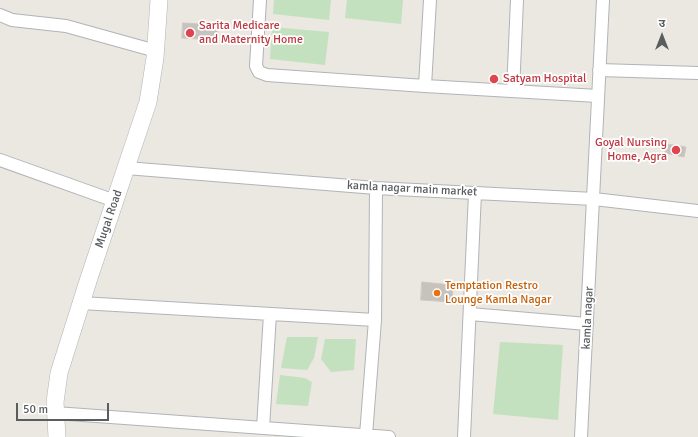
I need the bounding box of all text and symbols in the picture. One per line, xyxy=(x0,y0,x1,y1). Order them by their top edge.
north arrow xyxy=(642,16,682,56)
text: उ xyxy=(659,17,665,30)
place label: Sarita Medicare and Maternity Home xyxy=(199,19,303,47)
marker: Sarita Medicare and Maternity Home xyxy=(184,27,196,39)
place label: Satyam Hospital xyxy=(503,72,587,86)
marker: Satyam Hospital xyxy=(488,73,500,85)
place label: Goyal Nursing Home, Agra xyxy=(595,136,667,164)
marker: Goyal Nursing Home, Agra xyxy=(670,144,682,156)
street label: kamla nagar main market xyxy=(347,178,477,200)
street label: Mugal Road xyxy=(92,188,126,250)
place label: Temptation Restro Lounge Kamla Nagar xyxy=(445,279,551,307)
street label: kamla nagar xyxy=(579,286,597,350)
marker: Temptation Restro Lounge Kamla Nagar xyxy=(432,288,442,298)
scale bar xyxy=(18,395,111,421)
text: 50 m xyxy=(23,402,48,417)

